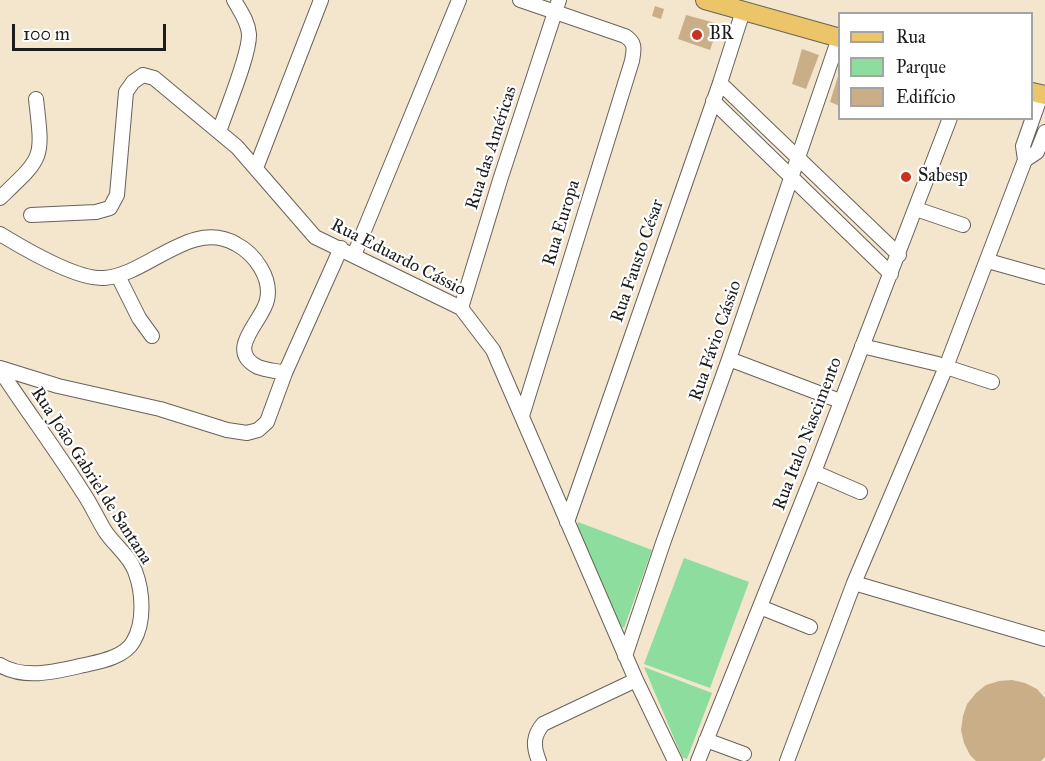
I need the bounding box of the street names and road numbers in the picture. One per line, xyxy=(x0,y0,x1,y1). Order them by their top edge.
street label: Rua das Américas xyxy=(462,83,522,213)
street label: Rua Europa xyxy=(539,178,585,268)
street label: Rua Fausto César xyxy=(607,197,669,325)
street label: Rua Eduardo Cássio xyxy=(327,215,469,301)
street label: Rua Fávio Cássio xyxy=(685,278,747,404)
street label: Rua Italo Nascimento xyxy=(769,354,847,514)
street label: Rua João Gabriel de Santana xyxy=(26,383,156,569)

